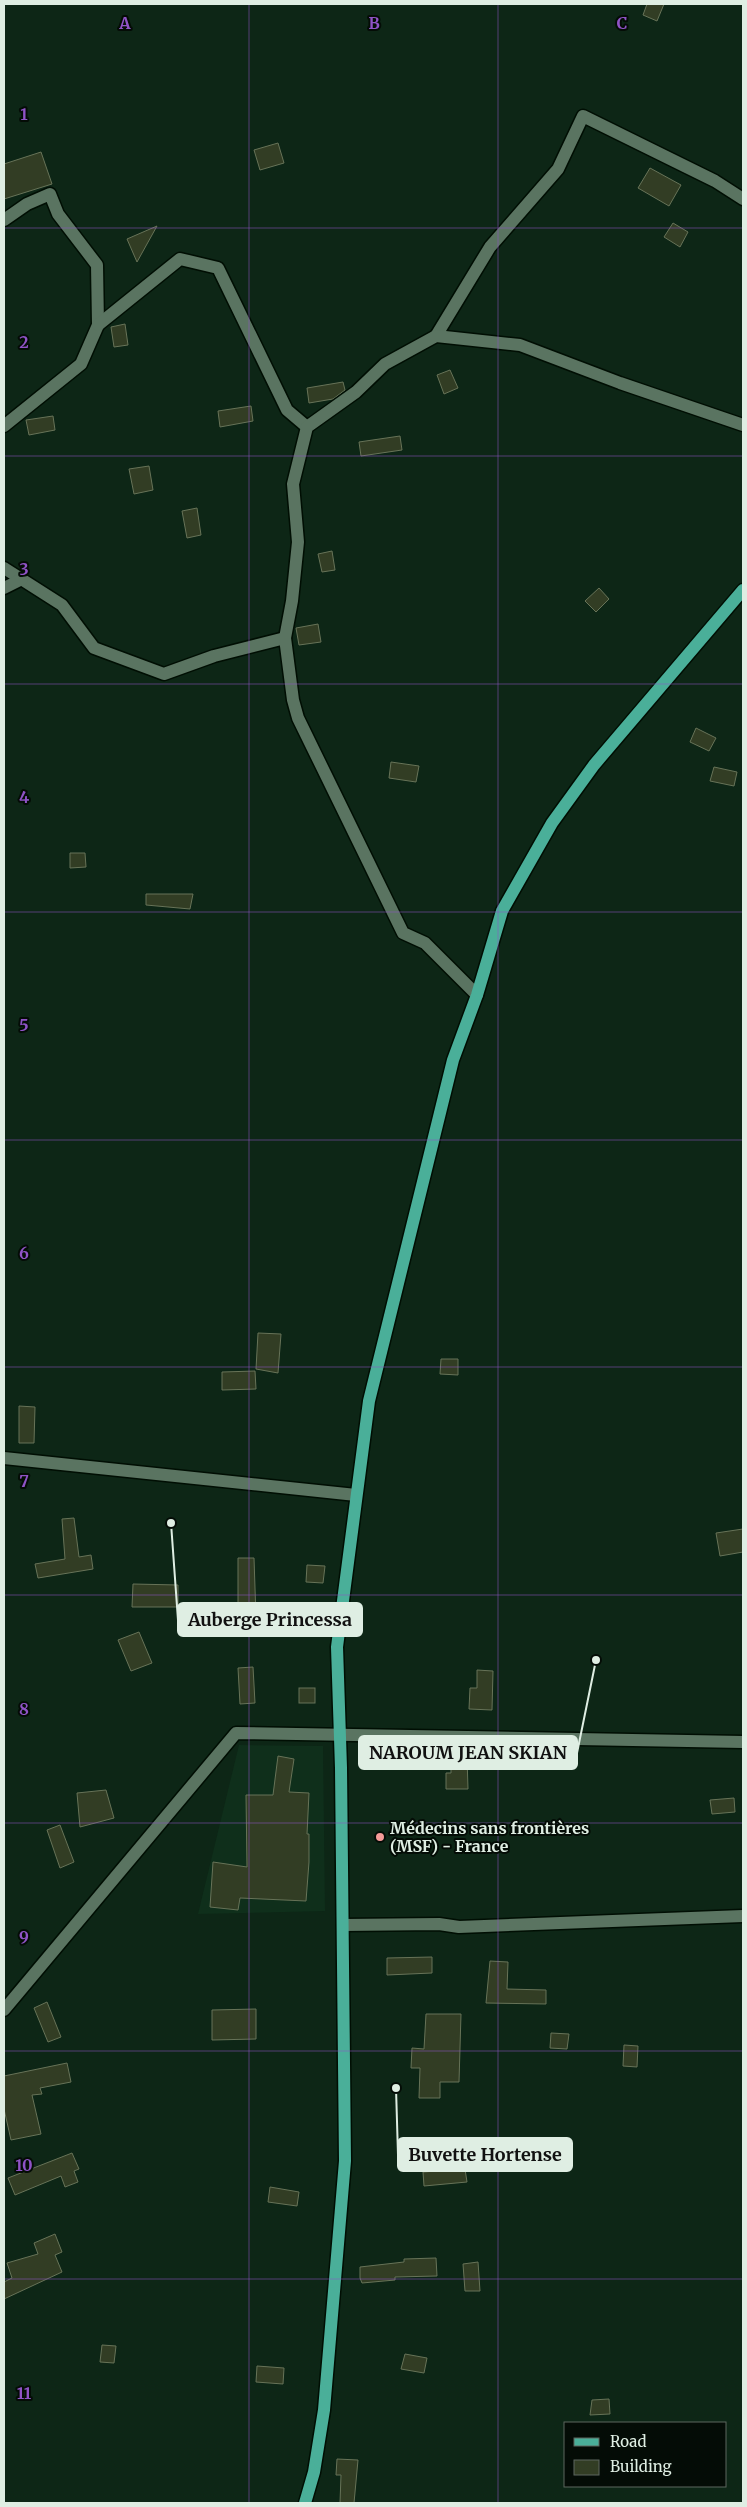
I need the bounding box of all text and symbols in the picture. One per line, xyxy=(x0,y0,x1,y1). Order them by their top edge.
text: A xyxy=(118,13,131,33)
text: B xyxy=(368,13,380,33)
text: C xyxy=(617,13,627,33)
text: 1 xyxy=(20,104,28,124)
text: 2 xyxy=(19,332,29,352)
text: 3 xyxy=(19,559,29,579)
text: 4 xyxy=(19,787,29,807)
text: 5 xyxy=(19,1015,29,1035)
text: 6 xyxy=(19,1243,29,1263)
text: 7 xyxy=(19,1471,29,1491)
callout: Auberge Princessa xyxy=(178,1603,362,1636)
text: Auberge Princessa xyxy=(187,1608,352,1631)
text: 8 xyxy=(19,1699,29,1719)
callout: NAROUM JEAN SKIAN xyxy=(359,1736,577,1769)
text: NAROUM JEAN SKIAN xyxy=(369,1741,567,1764)
place label: Médecins sans frontières (MSF) - France xyxy=(390,1818,589,1856)
marker: Médecins sans frontières (MSF) - France xyxy=(374,1831,386,1843)
text: 9 xyxy=(19,1927,29,1947)
callout: Buvette Hortense xyxy=(398,2138,572,2171)
text: Buvette Hortense xyxy=(408,2143,562,2166)
text: 10 xyxy=(15,2155,33,2175)
text: 11 xyxy=(17,2383,32,2403)
legend xyxy=(564,2422,727,2487)
text: Road xyxy=(610,2432,646,2451)
text: Building xyxy=(610,2457,672,2476)

